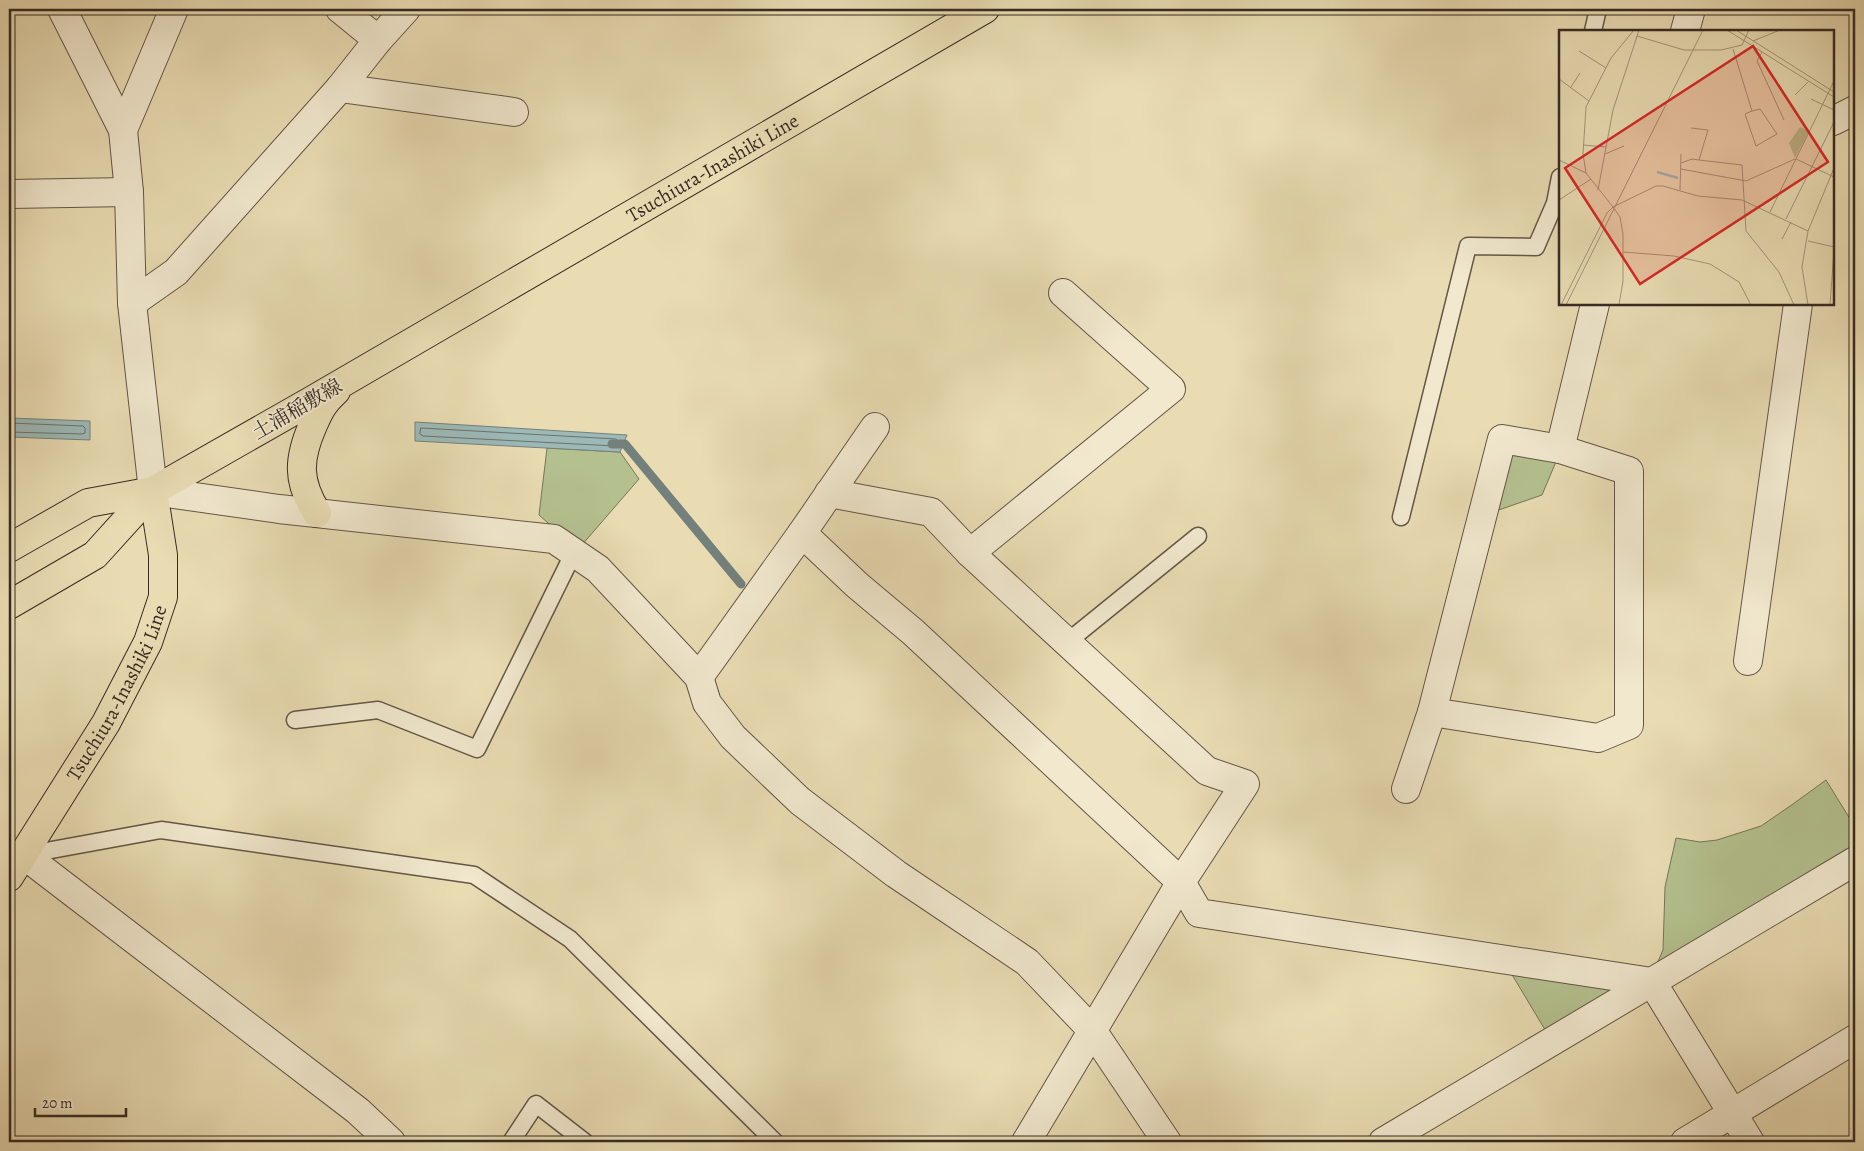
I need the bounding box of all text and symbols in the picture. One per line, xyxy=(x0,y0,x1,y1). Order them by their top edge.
inset map xyxy=(1559,30,1834,305)
street label: Tsuchiura-Inashiki Line xyxy=(621,107,804,228)
street label: 土浦稲敷線 xyxy=(247,372,347,446)
street label: Tsuchiura-Inashiki Line xyxy=(60,601,173,786)
scale bar xyxy=(35,1086,126,1118)
text: 20 m xyxy=(42,1093,73,1113)

